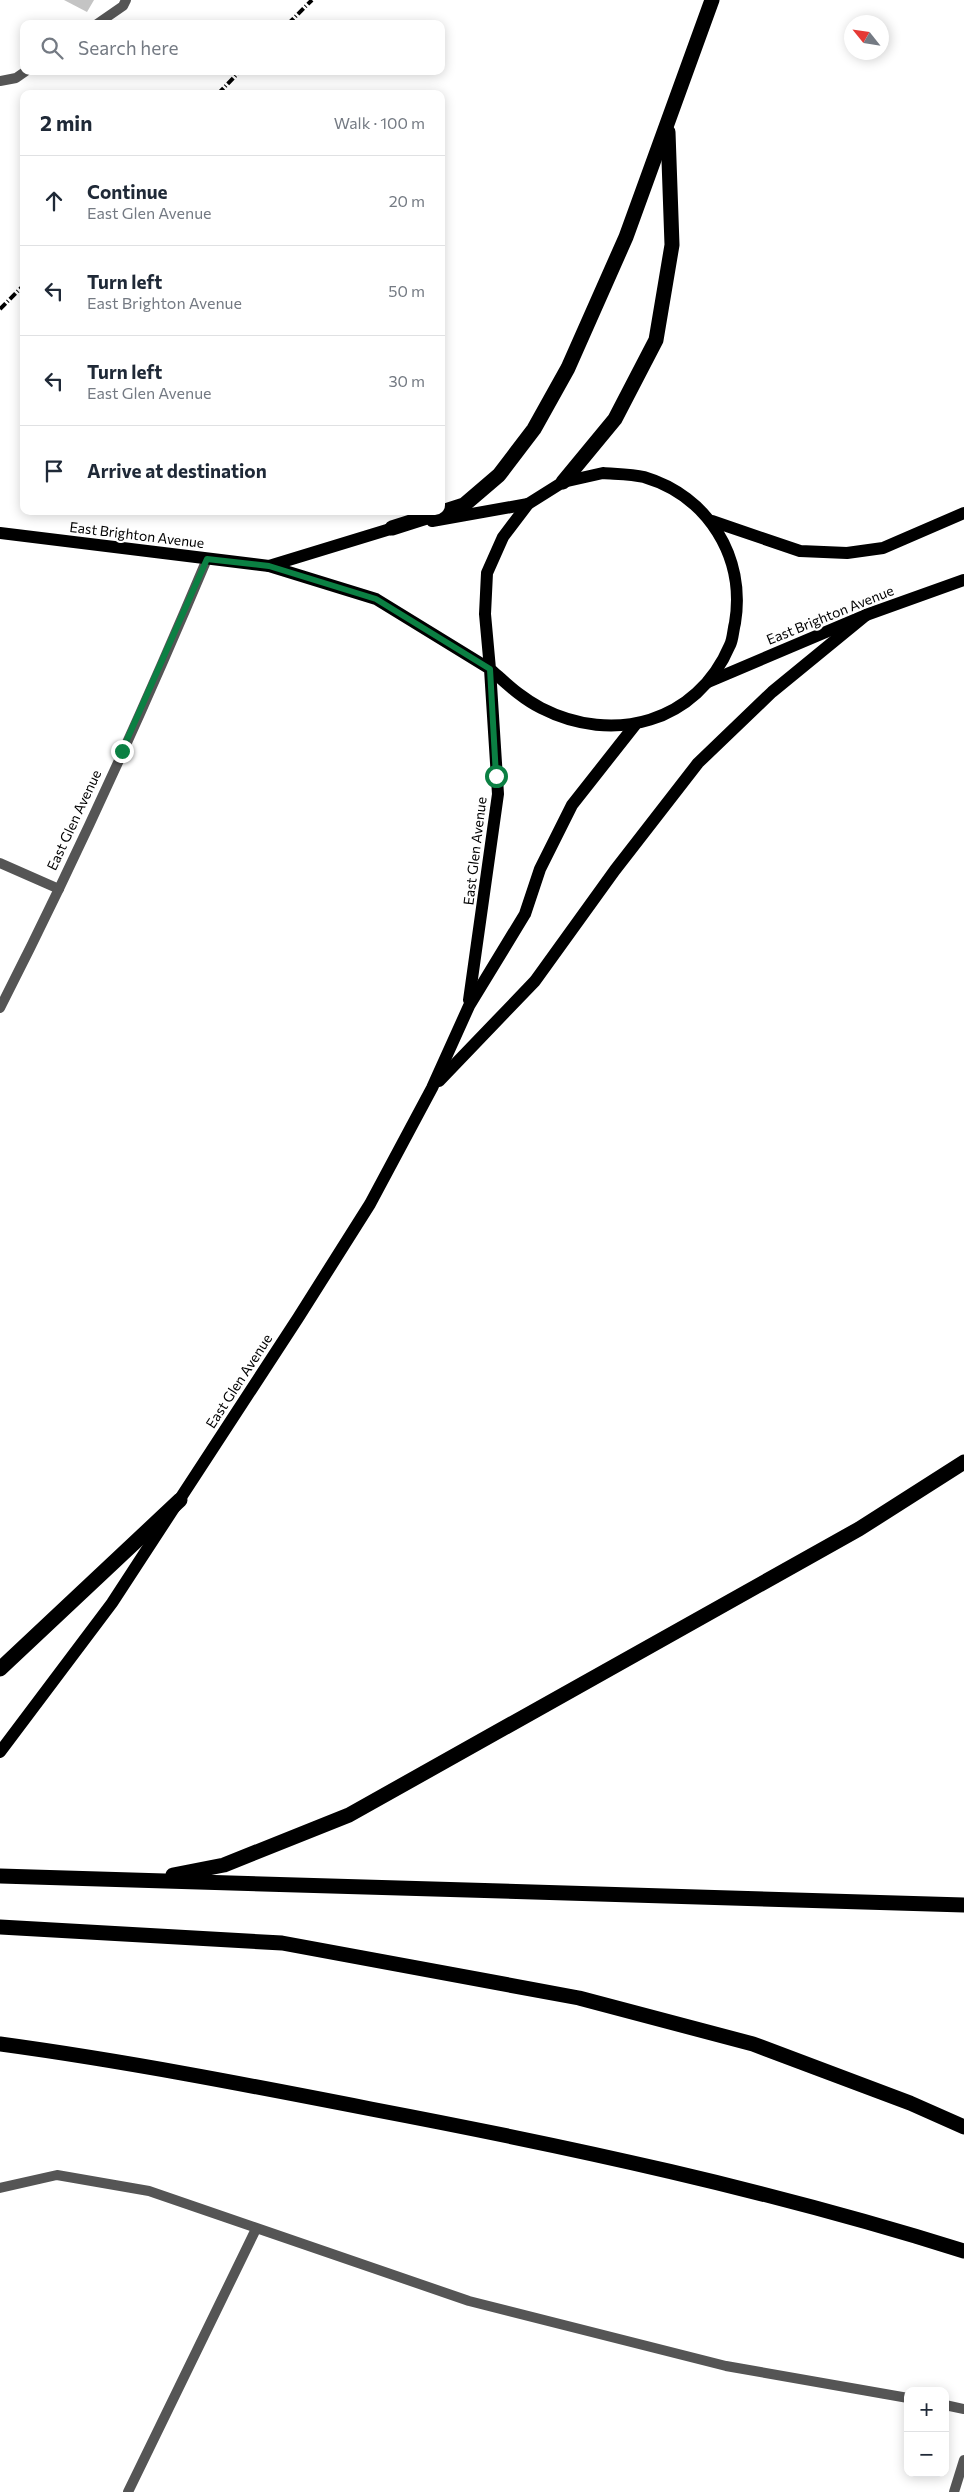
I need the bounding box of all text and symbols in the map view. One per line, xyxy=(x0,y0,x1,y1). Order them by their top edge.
north arrow xyxy=(844,15,889,60)
search box xyxy=(20,20,445,75)
icon: search xyxy=(38,34,66,62)
text: Search here xyxy=(78,36,178,59)
text: 2 min xyxy=(40,110,92,135)
text: Walk · 100 m xyxy=(334,113,425,132)
text: Continue xyxy=(87,180,167,203)
icon: ahead xyxy=(40,187,68,215)
text: 20 m xyxy=(389,191,425,210)
text: East Glen Avenue xyxy=(87,203,212,222)
text: Turn left xyxy=(87,270,162,293)
icon: left xyxy=(40,277,68,305)
text: 50 m xyxy=(388,281,425,300)
text: East Brighton Avenue xyxy=(87,293,242,312)
text: Turn left xyxy=(87,360,162,383)
icon: left xyxy=(40,367,68,395)
text: 30 m xyxy=(388,371,425,390)
text: East Glen Avenue xyxy=(87,383,212,402)
icon: arrive xyxy=(40,457,68,485)
text: Arrive at destination xyxy=(87,459,267,482)
street label: East Brighton Avenue xyxy=(69,518,205,551)
street label: East Brighton Avenue xyxy=(764,581,896,648)
route end xyxy=(111,740,134,763)
route start xyxy=(485,765,508,788)
street label: East Glen Avenue xyxy=(43,767,104,873)
street label: East Glen Avenue xyxy=(459,796,490,906)
street label: East Glen Avenue xyxy=(202,1330,275,1431)
map controls xyxy=(904,2387,949,2477)
button: + xyxy=(904,2387,949,2432)
button: − xyxy=(904,2432,949,2477)

